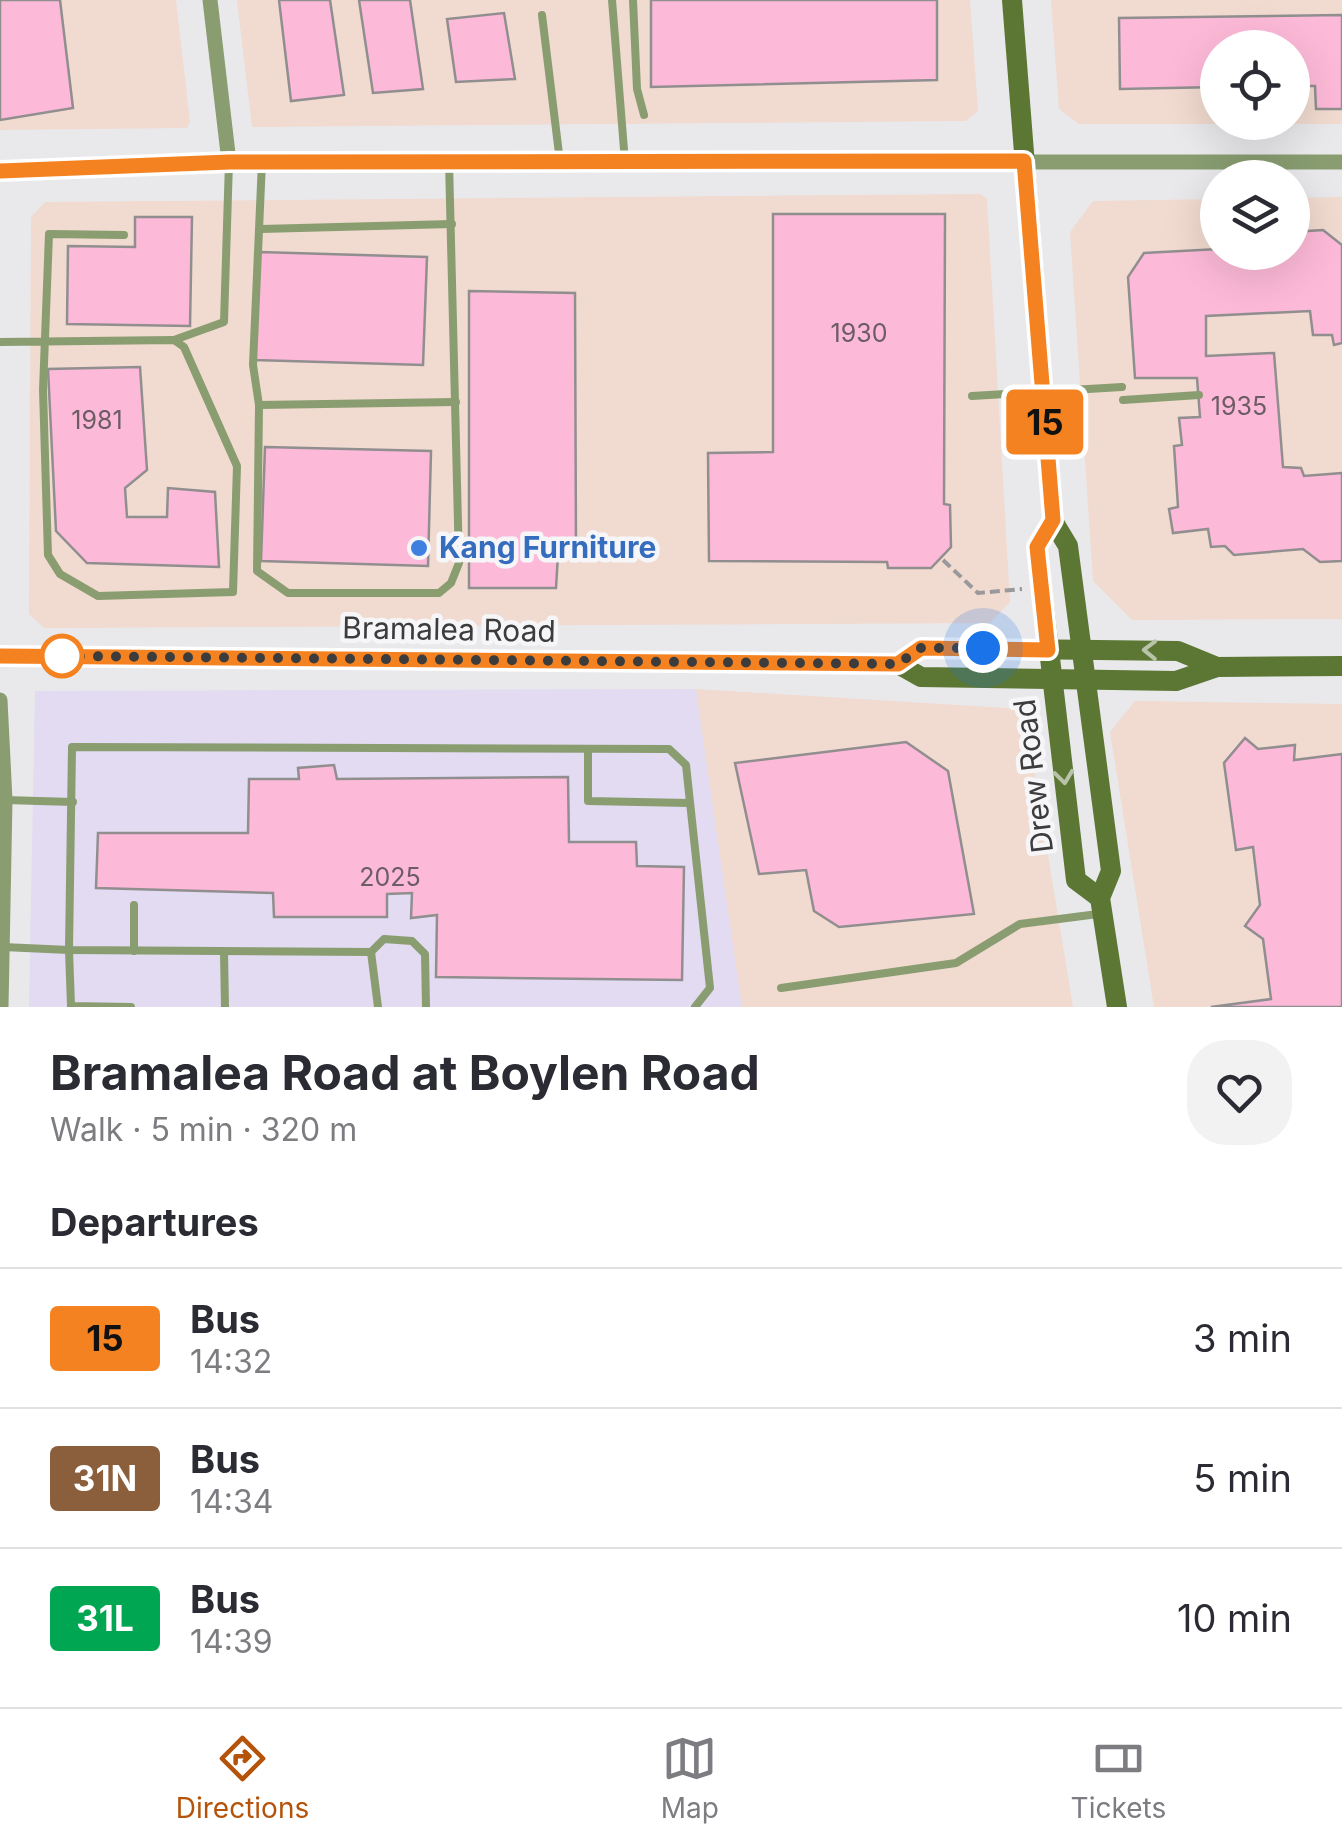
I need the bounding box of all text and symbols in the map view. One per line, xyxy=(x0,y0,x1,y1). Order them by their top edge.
map controls xyxy=(1200,30,1310,270)
button: locate xyxy=(1200,30,1310,140)
button: layers xyxy=(1200,160,1310,270)
house number: 1930 xyxy=(831,318,887,348)
line badge: 15 xyxy=(1000,390,1090,454)
house number: 1935 xyxy=(1211,391,1267,421)
text: 15 xyxy=(1026,401,1064,443)
house number: 1981 xyxy=(71,405,123,435)
place label: Kang Furniture xyxy=(439,529,656,565)
marker: Kang Furniture xyxy=(408,537,430,559)
street label: Bramalea Road xyxy=(342,609,556,649)
your location xyxy=(958,623,1008,673)
unlabelled marker xyxy=(41,635,83,677)
one-way arrow xyxy=(1142,639,1158,661)
street label: Drew Road xyxy=(1006,697,1060,855)
one-way arrow xyxy=(1053,769,1074,785)
house number: 2025 xyxy=(359,862,421,892)
button: heart xyxy=(1187,1040,1292,1145)
text: Bramalea Road at Boylen Road xyxy=(50,1043,760,1102)
text: Walk · 5 min · 320 m xyxy=(50,1110,357,1149)
text: Departures xyxy=(50,1199,259,1245)
text: Bus xyxy=(190,1296,260,1342)
text: 3 min xyxy=(1193,1315,1292,1361)
text: 15 xyxy=(86,1317,124,1359)
text: 14:32 xyxy=(190,1342,272,1381)
text: Bus xyxy=(190,1436,260,1482)
text: 5 min xyxy=(1193,1455,1292,1501)
text: 31N xyxy=(73,1457,137,1499)
text: 14:34 xyxy=(190,1482,273,1521)
text: Bus xyxy=(190,1576,260,1622)
text: 10 min xyxy=(1177,1595,1292,1641)
text: 31L xyxy=(76,1597,134,1639)
text: 14:39 xyxy=(190,1622,273,1661)
tab: Directions xyxy=(176,1731,309,1825)
tab: Map xyxy=(661,1731,719,1825)
tab: Tickets xyxy=(1071,1731,1166,1825)

